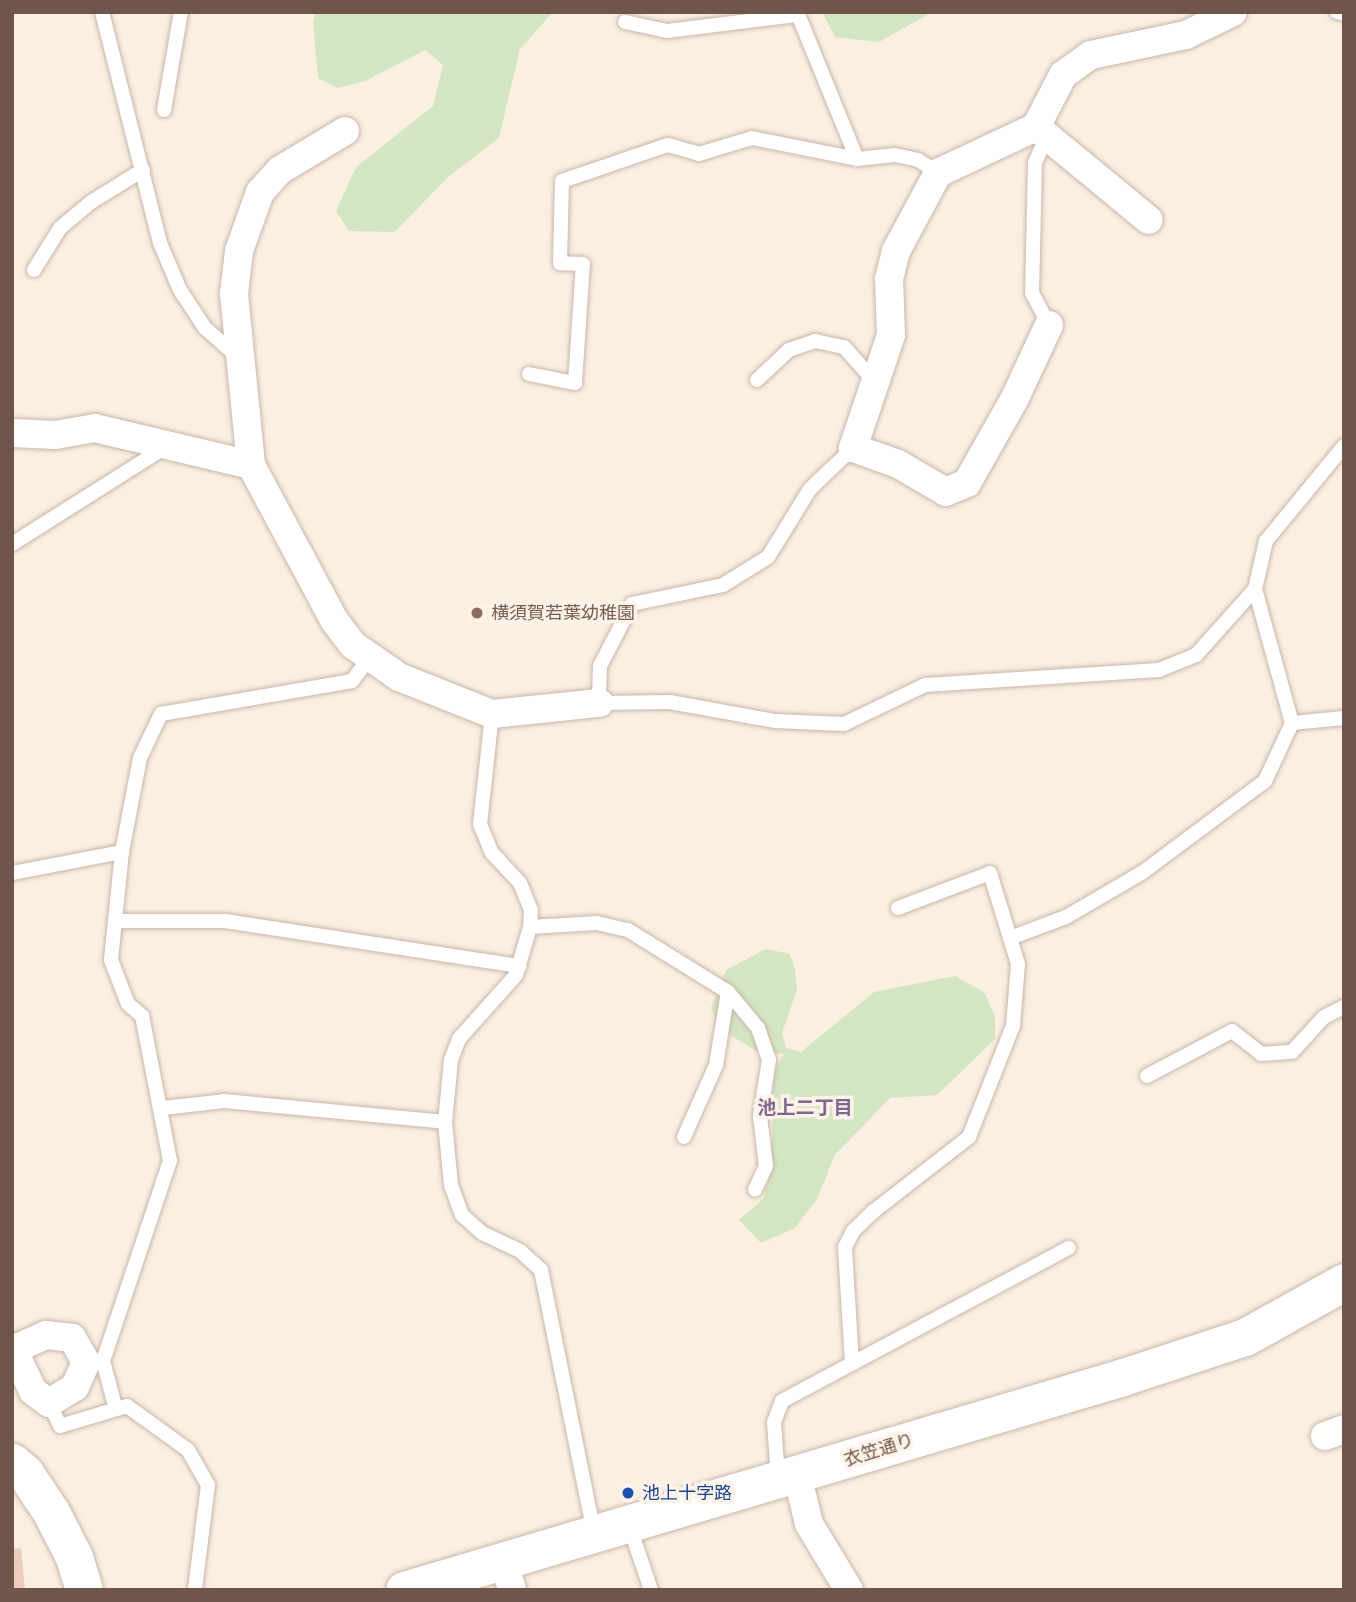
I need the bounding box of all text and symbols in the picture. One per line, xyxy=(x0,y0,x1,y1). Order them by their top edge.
place label: 横須賀若葉幼稚園 xyxy=(491,602,635,624)
marker: 横須賀若葉幼稚園 xyxy=(469,605,485,621)
district label: 池上二丁目 xyxy=(758,1097,852,1119)
street label: 衣笠通り xyxy=(841,1429,917,1471)
place label: 池上十字路 xyxy=(642,1482,732,1504)
marker: 池上十字路 xyxy=(620,1485,636,1501)

